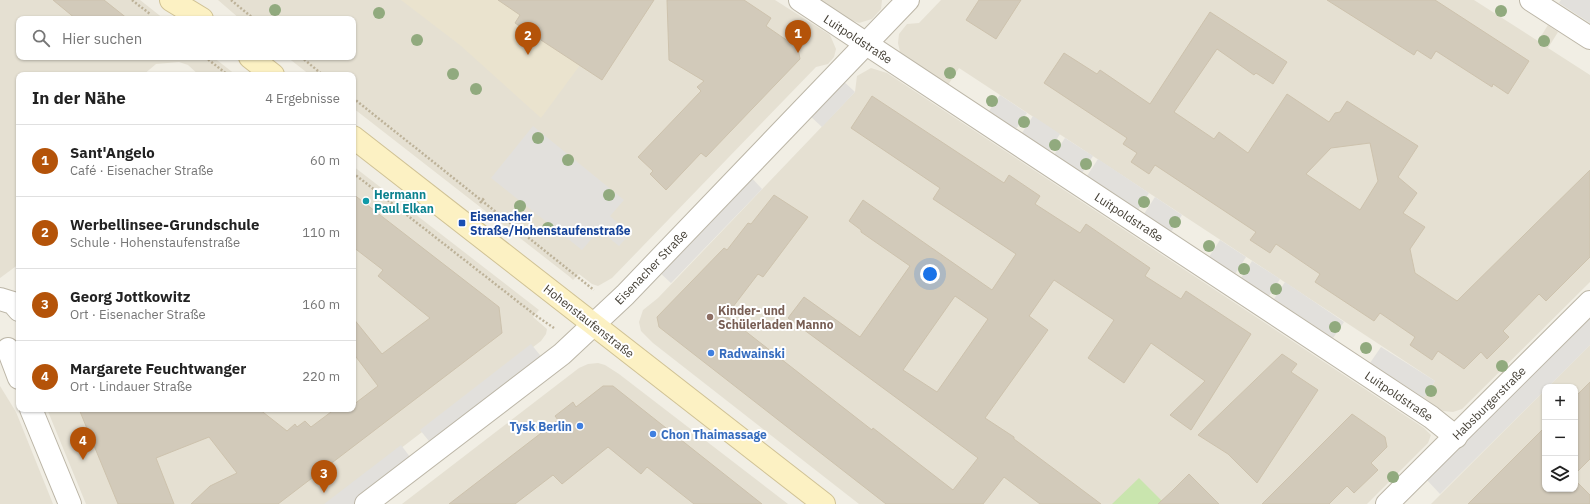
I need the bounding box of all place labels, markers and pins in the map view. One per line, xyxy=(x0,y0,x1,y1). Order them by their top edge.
pin: 1 xyxy=(785,20,811,53)
pin: 2 xyxy=(515,22,541,55)
place label: Hermann Paul Elkan xyxy=(374,187,434,216)
marker: Hermann Paul Elkan xyxy=(361,196,371,206)
place label: Eisenacher Straße/Hohenstaufenstraße xyxy=(470,209,631,238)
marker: Eisenacher Straße/Hohenstaufenstraße xyxy=(457,218,467,228)
place label: Kinder- und Schülerladen Manno xyxy=(718,303,834,332)
marker: Kinder- und Schülerladen Manno xyxy=(705,312,715,322)
place label: Radwainski xyxy=(719,346,785,361)
marker: Radwainski xyxy=(706,348,716,358)
place label: Tysk Berlin xyxy=(509,419,572,434)
marker: Tysk Berlin xyxy=(575,421,585,431)
pin: 4 xyxy=(70,427,96,460)
place label: Chon Thaimassage xyxy=(661,427,767,442)
marker: Chon Thaimassage xyxy=(648,429,658,439)
pin: 3 xyxy=(311,460,337,493)

